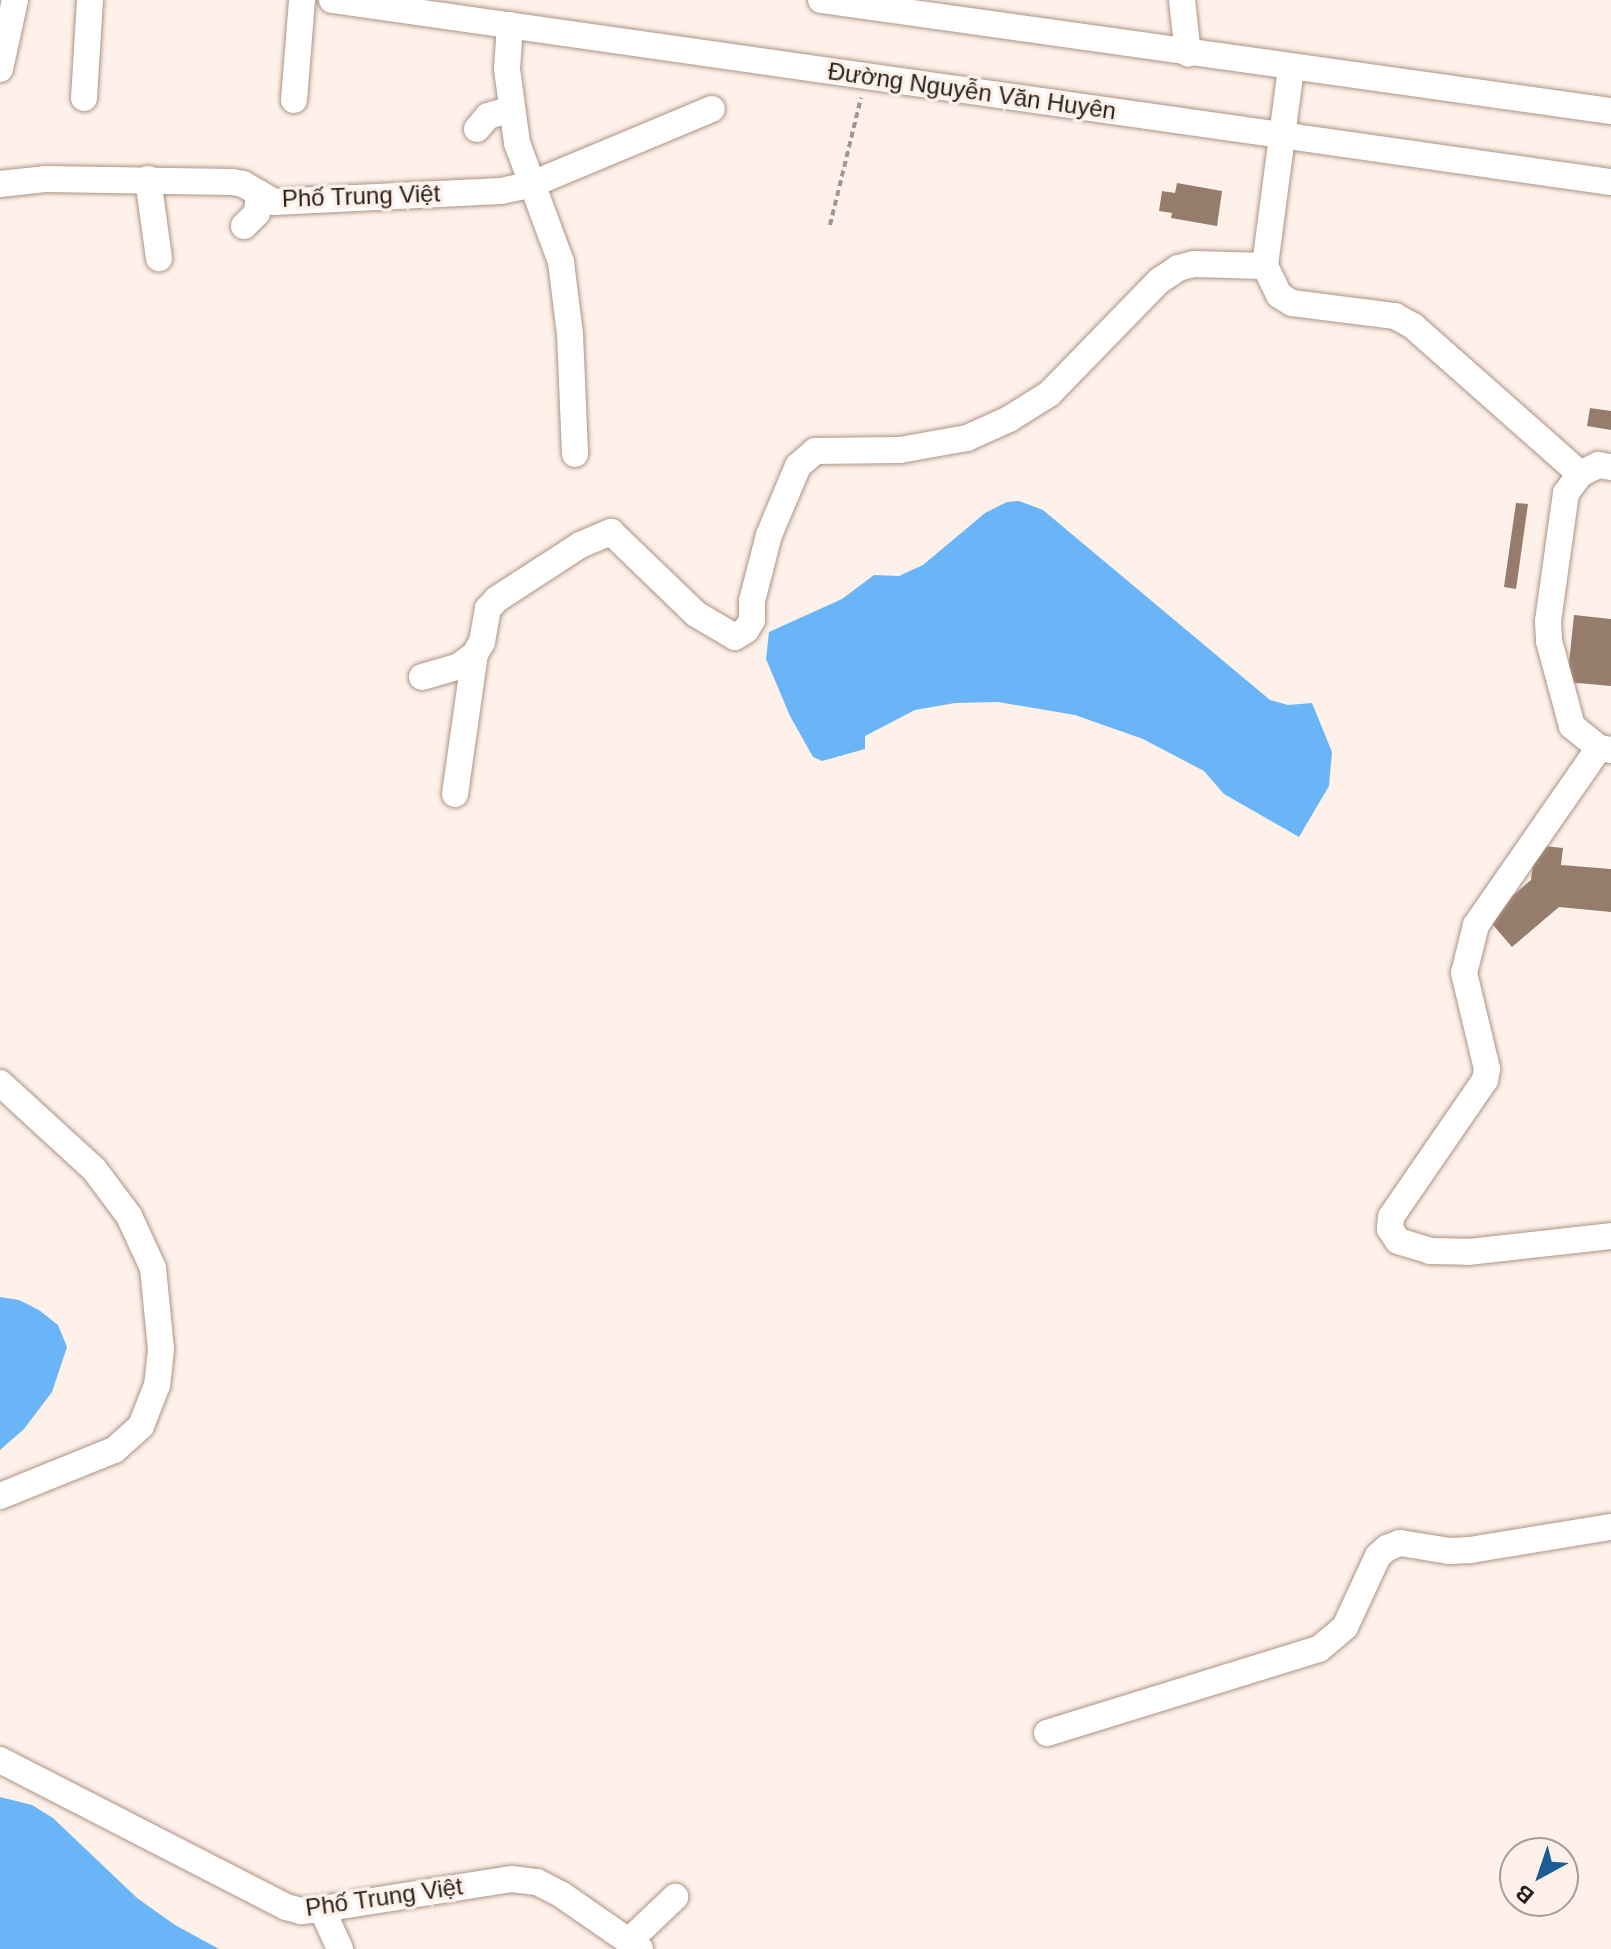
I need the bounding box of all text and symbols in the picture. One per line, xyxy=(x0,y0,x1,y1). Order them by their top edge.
street label: Đường Nguyễn Văn Huyên xyxy=(826,57,1118,125)
street label: Phố Trung Việt xyxy=(281,179,441,213)
north arrow xyxy=(1499,1837,1579,1917)
street label: Phố Trung Việt xyxy=(303,1872,465,1922)
text: B xyxy=(1510,1880,1539,1909)

